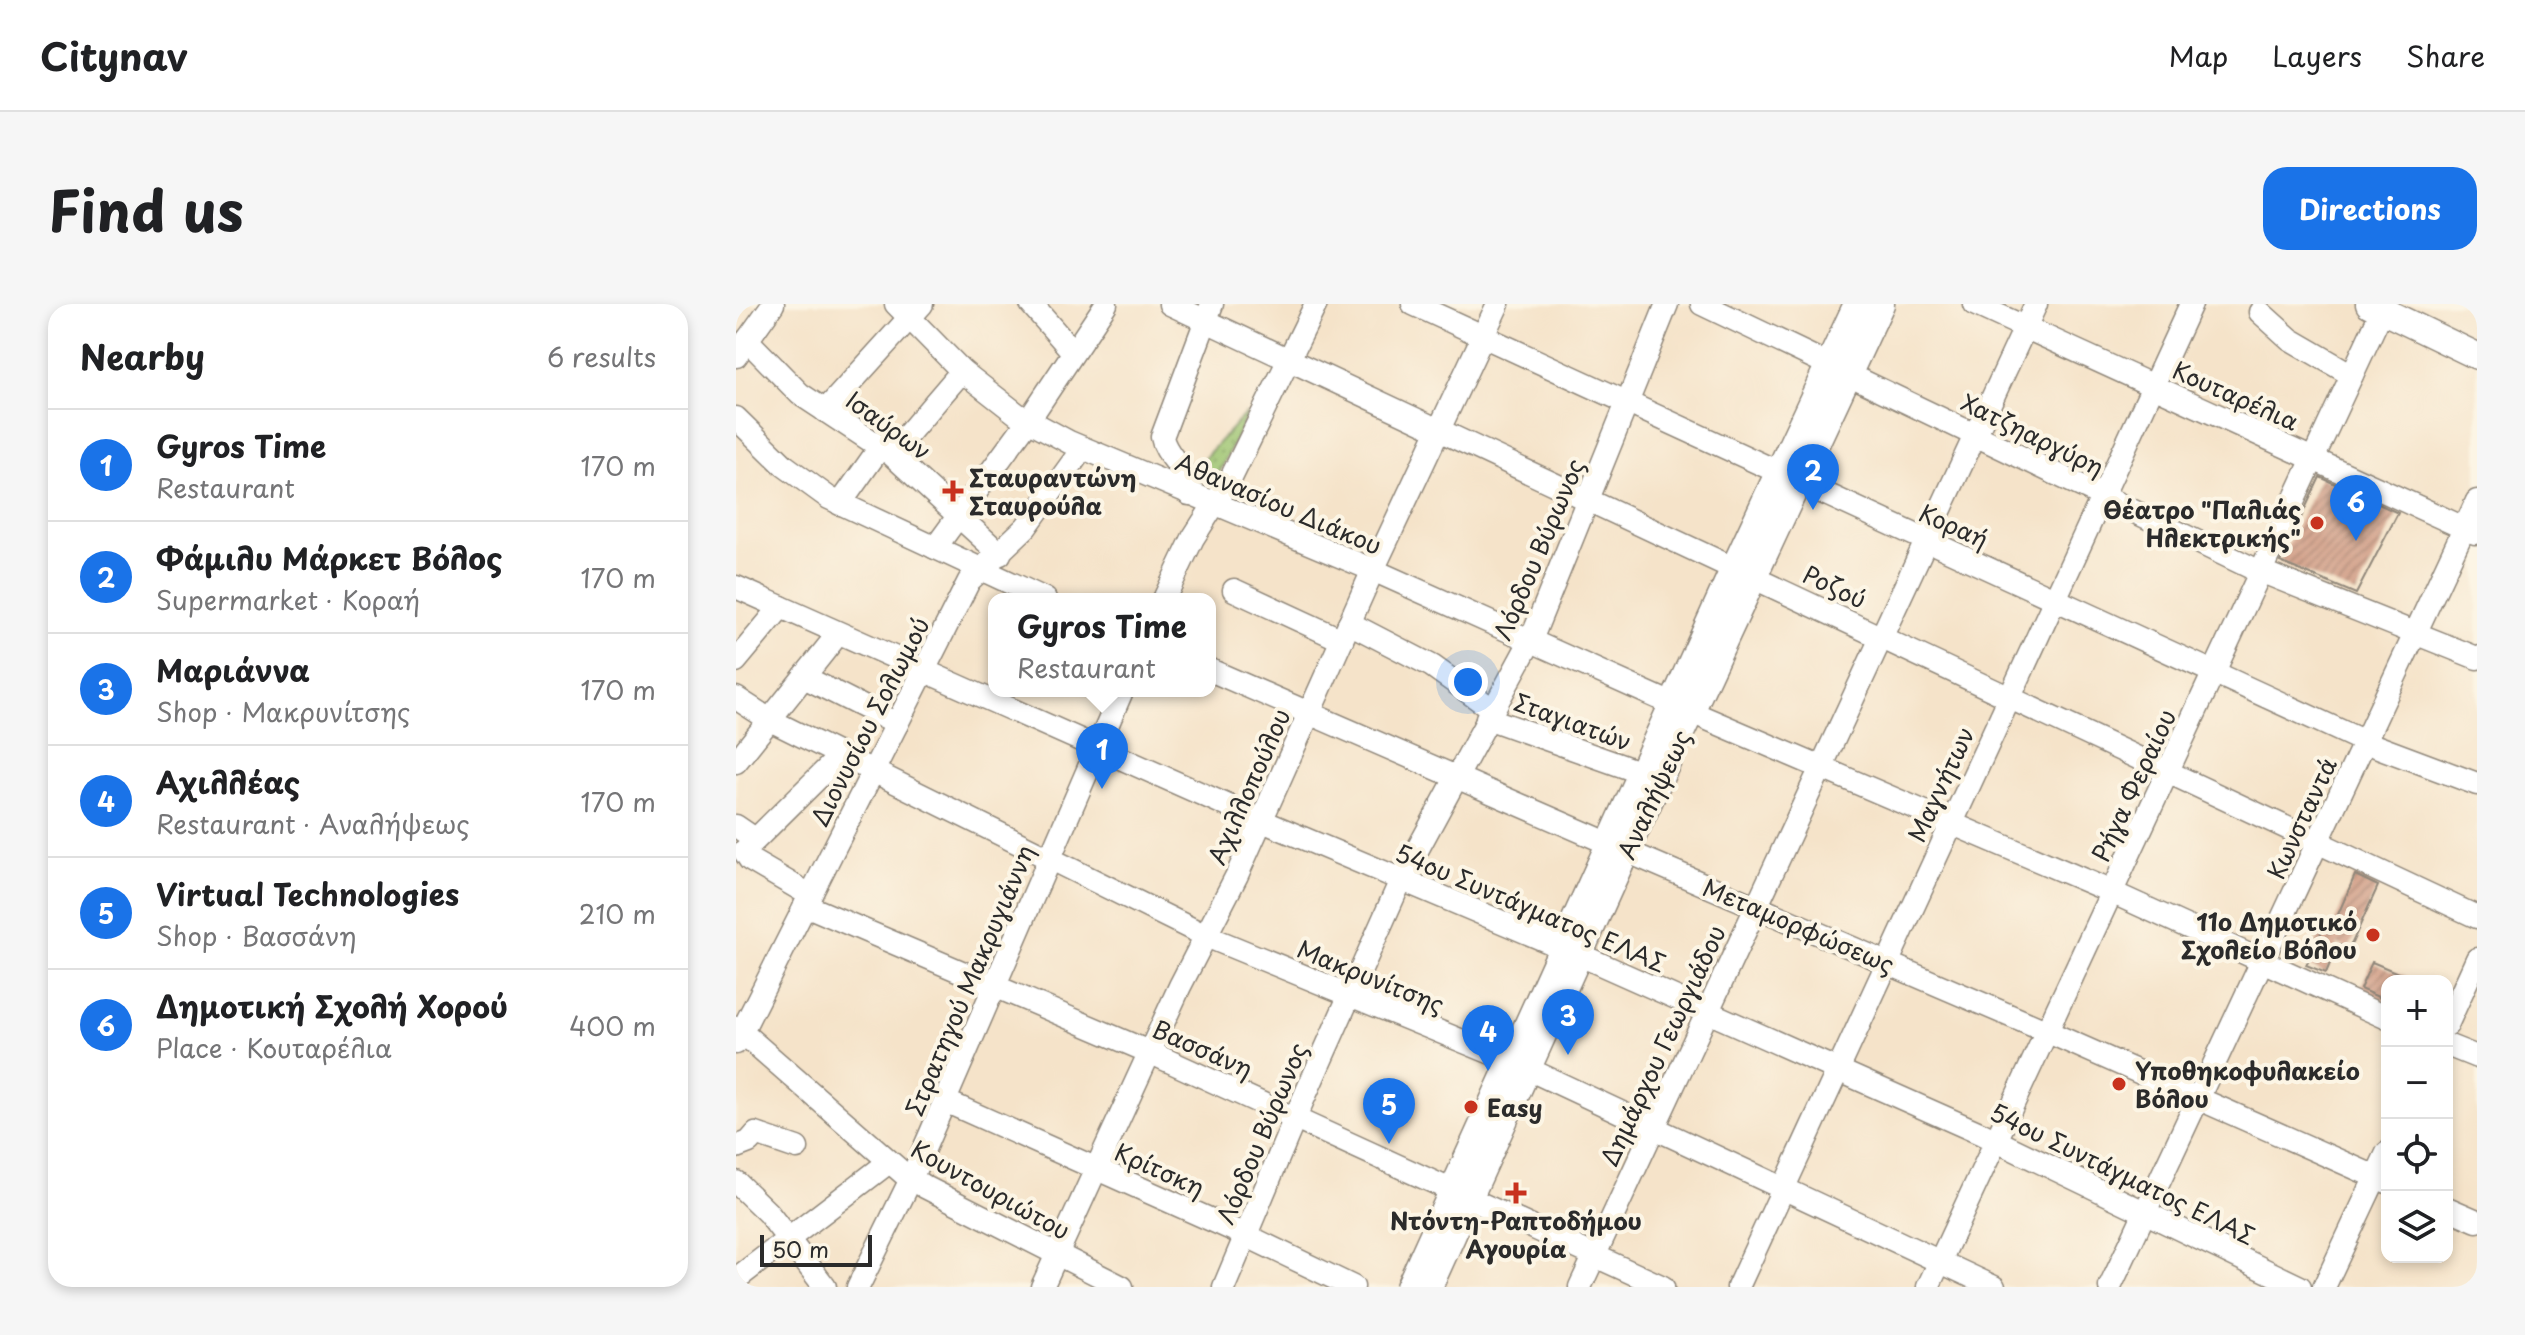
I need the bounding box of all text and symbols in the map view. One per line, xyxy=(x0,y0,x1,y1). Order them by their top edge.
text: Citynav xyxy=(40,27,188,84)
text: Map xyxy=(2168,34,2228,77)
text: Layers xyxy=(2272,34,2362,77)
text: Share xyxy=(2406,34,2485,77)
text: Find us xyxy=(48,166,244,251)
button: Directions xyxy=(2263,167,2477,250)
text: Nearby xyxy=(80,330,205,382)
text: 6 results xyxy=(547,337,656,376)
street label: Κουταρέλια xyxy=(2167,351,2305,439)
street label: Ισαύρων xyxy=(839,382,939,468)
street label: Χατζηαργύρη xyxy=(1955,384,2111,484)
text: Gyros Time xyxy=(156,423,326,468)
street label: Αθανασίου Διάκου xyxy=(1170,443,1388,563)
pin: 2 xyxy=(1787,444,1839,510)
text: 1 xyxy=(100,446,112,485)
text: 170 m xyxy=(581,446,656,485)
street label: Λόρδου Βύρωνος xyxy=(1484,453,1592,645)
place label: Σταυραντώνη Σταυρούλα xyxy=(969,459,1137,523)
text: Restaurant xyxy=(156,468,295,507)
pin: 6 xyxy=(2330,475,2382,541)
marker: Σταυραντώνη Σταυρούλα xyxy=(944,482,962,500)
place label: Θέατρο "Παλιάς Ηλεκτρικής" xyxy=(2103,491,2301,555)
street label: Κοραή xyxy=(1914,494,1994,556)
marker: Θέατρο "Παλιάς Ηλεκτρικής" xyxy=(2308,514,2326,532)
text: Φάμιλυ Μάρκετ Βόλος xyxy=(156,535,502,580)
street label: Ροζού xyxy=(1797,556,1873,616)
text: 2 xyxy=(97,558,115,597)
text: 170 m xyxy=(581,558,656,597)
text: Supermarket · Κοραή xyxy=(156,580,420,619)
popup xyxy=(988,593,1216,697)
text: Gyros Time xyxy=(1017,603,1187,648)
street label: Διονυσίου Σολωμού xyxy=(801,610,937,832)
text: Μαριάννα xyxy=(156,647,310,692)
text: Restaurant xyxy=(1017,648,1156,687)
your location xyxy=(1448,662,1488,702)
text: 3 xyxy=(97,670,115,709)
text: 170 m xyxy=(581,670,656,709)
street label: Σταγιατών xyxy=(1509,683,1637,759)
text: Shop · Μακρυνίτσης xyxy=(156,692,410,731)
street label: Αχιλλοπούλου xyxy=(1198,702,1298,870)
street label: Ρήγα Φεραίου xyxy=(2082,703,2184,867)
street label: Μαγνήτων xyxy=(1898,720,1982,848)
pin: 1 xyxy=(1076,723,1128,789)
street label: Αναλήψεως xyxy=(1607,723,1699,865)
street label: Κωνσταντά xyxy=(2257,751,2345,885)
text: Αχιλλέας xyxy=(156,759,300,804)
text: 4 xyxy=(97,782,115,821)
text: 170 m xyxy=(581,782,656,821)
text: Restaurant · Αναλήψεως xyxy=(156,804,470,843)
street label: 54ου Συντάγματος ΕΛΑΣ xyxy=(1390,834,1672,980)
street label: Στρατηγού Μακρυγιάννη xyxy=(896,839,1042,1121)
street label: Μεταμορφώσεως xyxy=(1698,868,1900,982)
text: Virtual Technologies xyxy=(156,871,459,916)
text: 5 xyxy=(98,894,114,933)
text: 210 m xyxy=(579,894,656,933)
place label: 11ο Δημοτικό Σχολείο Βόλου xyxy=(2181,903,2357,967)
text: Shop · Βασσάνη xyxy=(156,916,357,955)
street label: Δημάρχου Γεωργιάδου xyxy=(1590,919,1734,1171)
marker: 11ο Δημοτικό Σχολείο Βόλου xyxy=(2364,926,2382,944)
street label: Μακρυνίτσης xyxy=(1292,930,1450,1022)
map controls xyxy=(2381,975,2453,1263)
button: + xyxy=(2381,975,2453,1047)
text: Δημοτική Σχολή Χορού xyxy=(156,983,508,1028)
pin: 3 xyxy=(1542,989,1594,1055)
pin: 4 xyxy=(1462,1005,1514,1071)
text: 6 xyxy=(97,1006,115,1045)
text: 400 m xyxy=(569,1006,656,1045)
street label: Βασσάνη xyxy=(1147,1010,1259,1086)
text: Place · Κουταρέλια xyxy=(156,1028,392,1067)
street label: Λόρδου Βύρωνος xyxy=(1207,1037,1315,1229)
button: − xyxy=(2381,1047,2453,1119)
place label: Υποθηκοφυλακείο Βόλου xyxy=(2135,1052,2360,1116)
marker: Υποθηκοφυλακείο Βόλου xyxy=(2110,1075,2128,1093)
pin: 5 xyxy=(1363,1078,1415,1144)
place label: Easy xyxy=(1487,1089,1543,1125)
street label: 54ου Συντάγματος ΕΛΑΣ xyxy=(1984,1093,2262,1253)
marker: Easy xyxy=(1462,1098,1480,1116)
button: locate xyxy=(2381,1119,2453,1191)
street label: Κουντουριώτου xyxy=(905,1130,1077,1248)
street label: Κρίτσκη xyxy=(1109,1133,1211,1205)
marker: Ντόντη-Ραπτοδήμου Αγουρία xyxy=(1507,1184,1525,1202)
button: layers xyxy=(2381,1191,2453,1263)
place label: Ντόντη-Ραπτοδήμου Αγουρία xyxy=(1390,1202,1642,1266)
scale bar xyxy=(760,1231,872,1267)
text: 50 m xyxy=(772,1232,829,1265)

